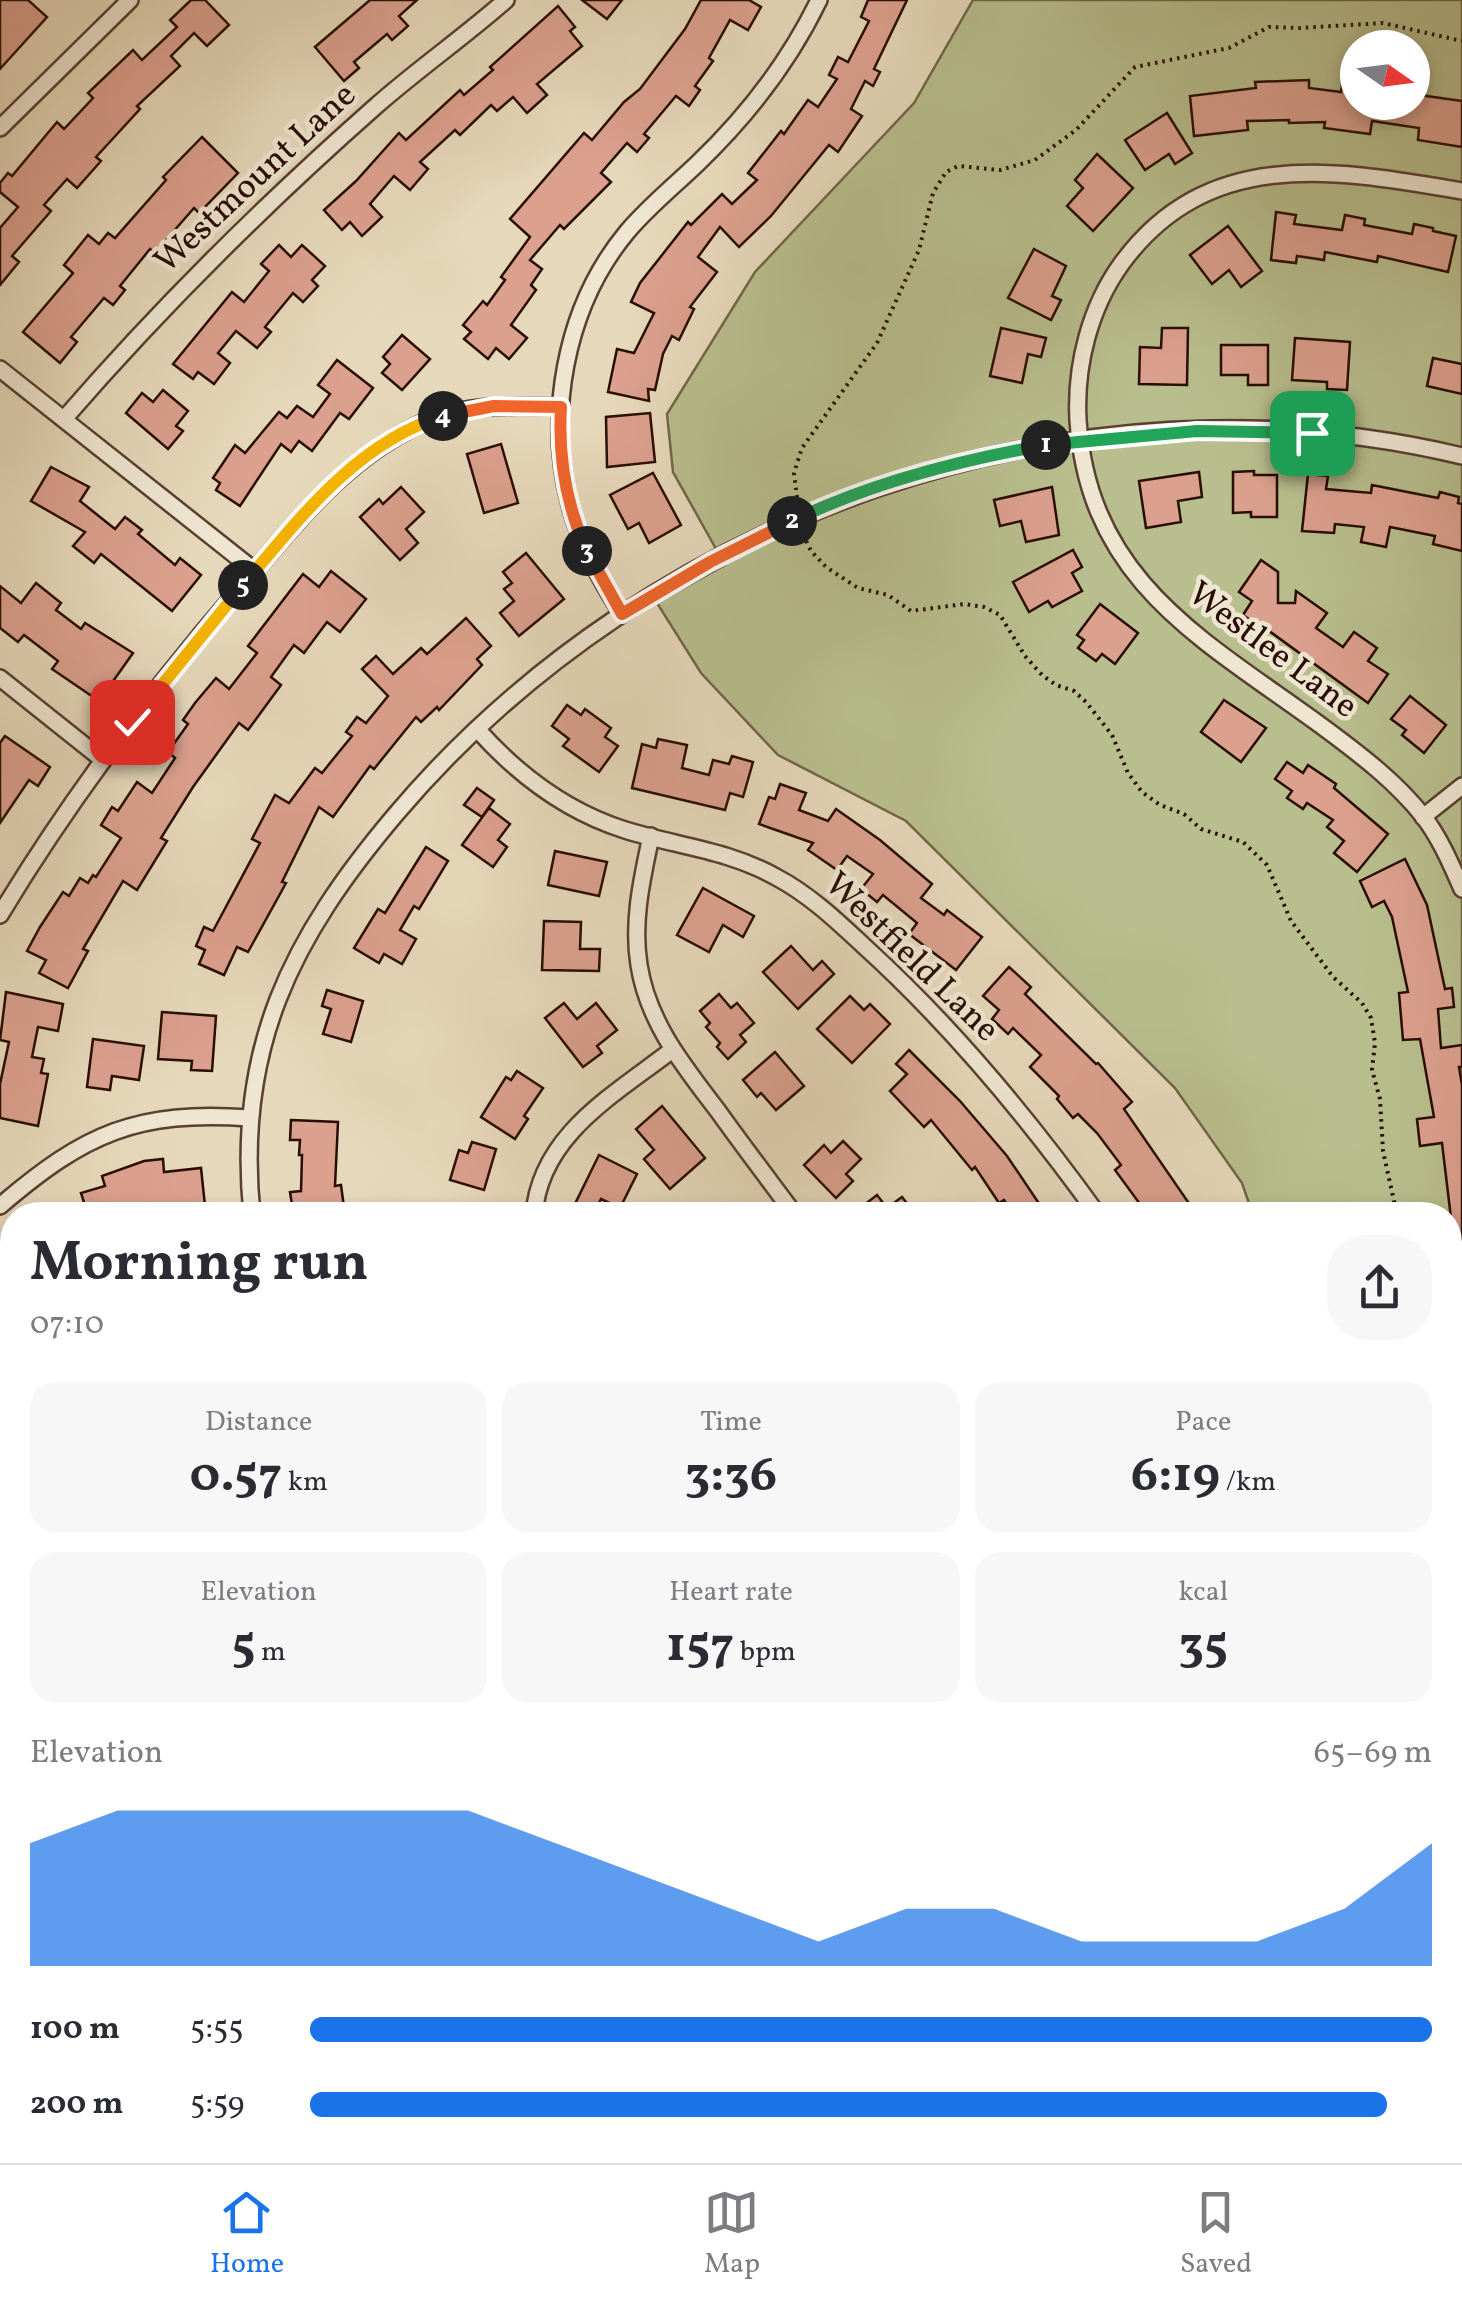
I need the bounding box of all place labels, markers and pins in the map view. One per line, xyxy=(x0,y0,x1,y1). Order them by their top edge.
pin: 4 xyxy=(418,391,468,441)
pin xyxy=(1270,391,1355,476)
pin: 1 xyxy=(1021,420,1071,470)
pin: 2 xyxy=(767,496,817,546)
pin: 3 xyxy=(562,526,612,576)
pin: 5 xyxy=(218,560,268,610)
pin xyxy=(90,680,175,765)

